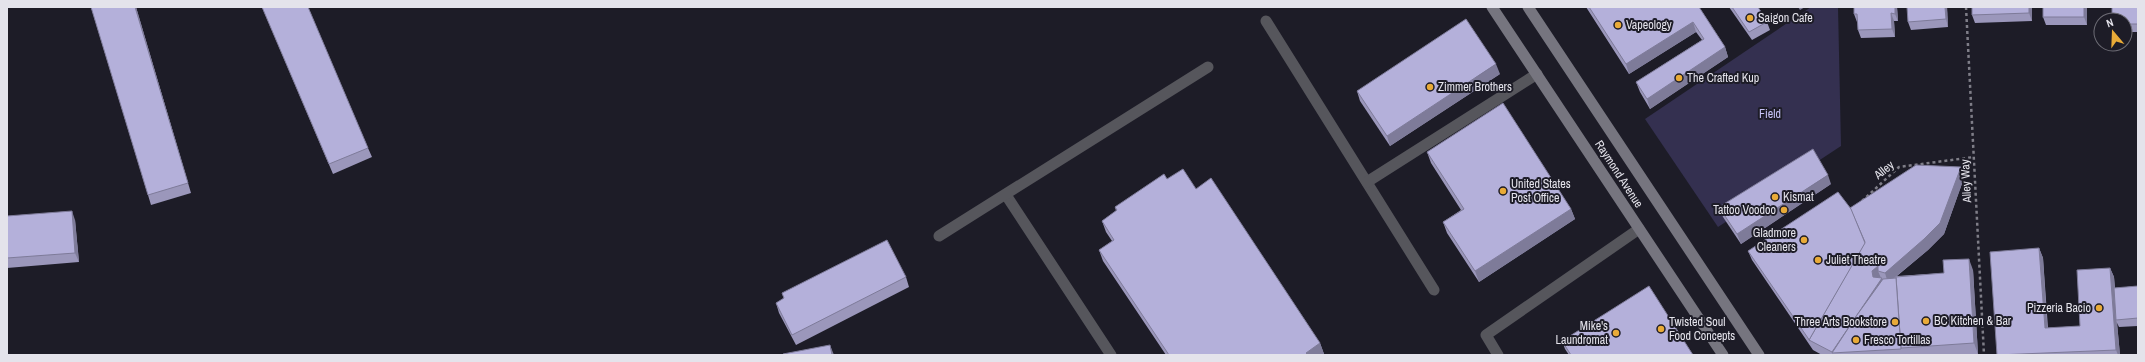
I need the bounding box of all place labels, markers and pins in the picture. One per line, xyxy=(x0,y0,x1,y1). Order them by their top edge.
place label: Saigon Cafe xyxy=(1758,10,1813,26)
marker: Saigon Cafe xyxy=(1745,13,1755,23)
place label: Vapeology xyxy=(1626,17,1672,33)
marker: Vapeology xyxy=(1613,20,1623,30)
place label: The Crafted Kup xyxy=(1687,70,1759,86)
marker: The Crafted Kup xyxy=(1674,73,1684,83)
place label: Zimmer Brothers xyxy=(1438,79,1512,95)
marker: Zimmer Brothers xyxy=(1425,82,1435,92)
place label: United States Post Office xyxy=(1511,176,1571,206)
marker: United States Post Office xyxy=(1498,186,1508,196)
place label: Kismat xyxy=(1783,189,1814,205)
marker: Kismat xyxy=(1770,192,1780,202)
place label: Tattoo Voodoo xyxy=(1713,202,1776,218)
marker: Tattoo Voodoo xyxy=(1779,205,1789,215)
place label: Gladmore Cleaners xyxy=(1753,225,1796,255)
marker: Gladmore Cleaners xyxy=(1799,235,1809,245)
place label: Juliet Theatre xyxy=(1826,252,1886,268)
marker: Juliet Theatre xyxy=(1813,255,1823,265)
place label: Pizzeria Bacio xyxy=(2027,300,2091,316)
marker: Pizzeria Bacio xyxy=(2094,303,2104,313)
place label: BC Kitchen & Bar xyxy=(1934,313,2012,329)
place label: Twisted Soul Food Concepts xyxy=(1669,314,1735,344)
place label: Three Arts Bookstore xyxy=(1795,314,1887,330)
marker: BC Kitchen & Bar xyxy=(1921,316,1931,326)
marker: Three Arts Bookstore xyxy=(1890,317,1900,327)
place label: Mike's Laundromat xyxy=(1555,318,1608,348)
marker: Twisted Soul Food Concepts xyxy=(1656,324,1666,334)
marker: Mike's Laundromat xyxy=(1611,328,1621,338)
place label: Fresco Tortillas xyxy=(1864,332,1931,348)
marker: Fresco Tortillas xyxy=(1851,335,1861,345)

